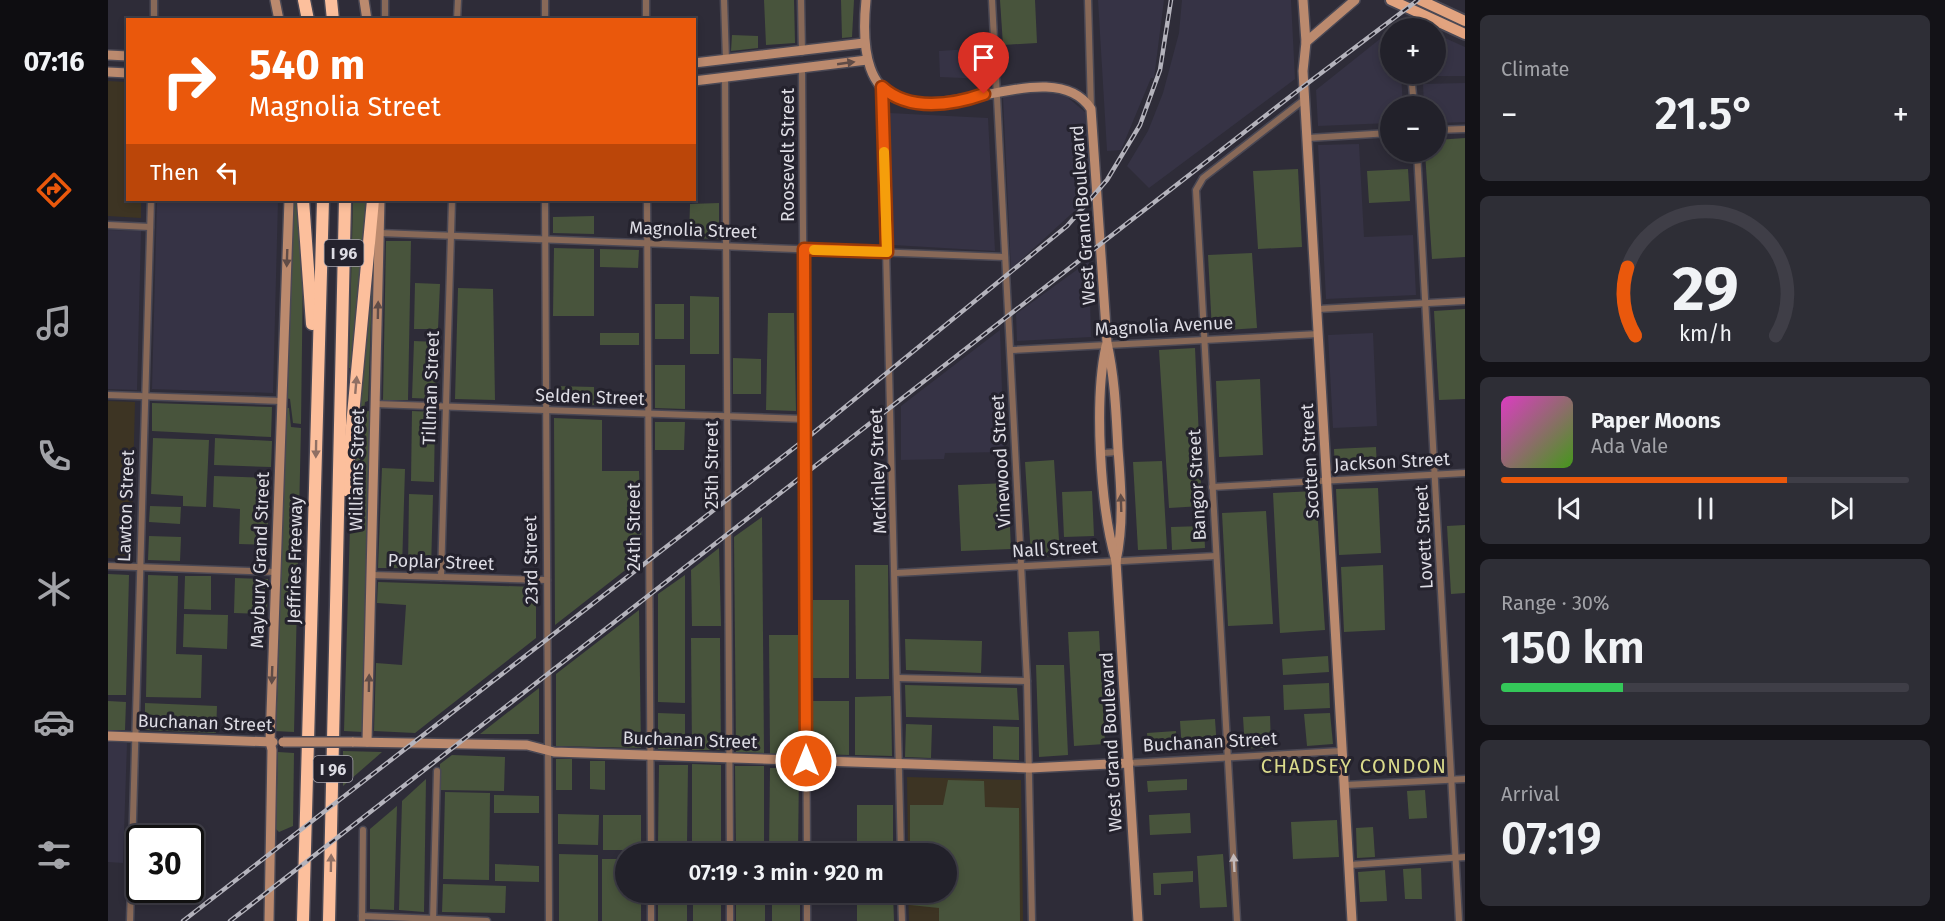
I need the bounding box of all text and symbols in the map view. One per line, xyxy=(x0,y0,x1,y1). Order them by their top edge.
map controls xyxy=(1380,18,1446,162)
button: + xyxy=(1380,18,1446,84)
pin xyxy=(958,32,1009,94)
text: 540 m xyxy=(249,40,365,90)
icon: arrive xyxy=(967,41,1000,74)
icon: right xyxy=(150,42,228,120)
text: 07:16 xyxy=(23,46,85,78)
text: Climate xyxy=(1501,57,1569,81)
one-way arrow xyxy=(837,58,856,68)
text: 21.5° xyxy=(1655,87,1755,141)
street label: Roosevelt Street xyxy=(777,88,799,222)
text: Magnolia Street xyxy=(249,91,441,123)
text: − xyxy=(1501,95,1518,135)
text: + xyxy=(1893,95,1909,135)
button: − xyxy=(1380,96,1446,162)
street label: West Grand Boulevard xyxy=(1066,124,1100,306)
icon: left xyxy=(211,156,244,189)
text: Then xyxy=(150,159,199,186)
icon: directions xyxy=(33,169,75,211)
street label: Magnolia Street xyxy=(629,217,758,243)
road number: I 96 xyxy=(324,240,364,266)
one-way arrow xyxy=(282,248,291,267)
text: 29 xyxy=(1672,252,1738,327)
one-way arrow xyxy=(373,300,382,319)
icon: music xyxy=(33,302,75,344)
street label: Magnolia Avenue xyxy=(1094,311,1234,341)
text: km/h xyxy=(1678,322,1732,348)
street label: Tillman Street xyxy=(418,330,444,446)
one-way arrow xyxy=(351,375,361,394)
street label: Selden Street xyxy=(535,384,646,410)
street label: Vinewood Street xyxy=(986,393,1015,528)
street label: Scotten Street xyxy=(1296,402,1324,519)
street label: McKinley Street xyxy=(865,407,891,534)
text: Paper Moons xyxy=(1591,407,1721,434)
street label: Williams Street xyxy=(345,408,369,532)
street label: 25th Street xyxy=(701,420,723,509)
street label: Bangor Street xyxy=(1183,428,1211,541)
text: Ada Vale xyxy=(1591,434,1668,458)
icon: phone xyxy=(33,435,75,477)
one-way arrow xyxy=(311,439,320,458)
street label: Jackson Street xyxy=(1333,448,1451,476)
street label: Lawton Street xyxy=(113,449,139,562)
street label: Maybury Grand Street xyxy=(246,471,274,649)
street label: 24th Street xyxy=(623,482,645,571)
street label: Lovett Street xyxy=(1410,484,1438,590)
icon: previous xyxy=(1553,492,1586,525)
icon: pause xyxy=(1689,492,1722,525)
icon: next xyxy=(1825,492,1858,525)
one-way arrow xyxy=(1116,493,1125,512)
street label: Jeffries Freeway xyxy=(283,496,307,624)
street label: 23rd Street xyxy=(519,515,543,604)
street label: Nall Street xyxy=(1011,536,1099,562)
street label: Poplar Street xyxy=(387,549,495,575)
icon: climate xyxy=(33,568,75,610)
text: Range · 30% xyxy=(1501,591,1610,615)
text: 150 km xyxy=(1501,621,1645,675)
street label: West Grand Boulevard xyxy=(1095,651,1127,833)
one-way arrow xyxy=(267,665,277,684)
one-way arrow xyxy=(364,674,373,693)
icon: car xyxy=(33,701,75,743)
street label: Buchanan Street xyxy=(137,710,273,736)
street label: Buchanan Street xyxy=(622,727,758,753)
street label: Buchanan Street xyxy=(1142,727,1278,757)
position arrow xyxy=(774,729,838,793)
district label: CHADSEY CONDON xyxy=(1261,754,1447,778)
road number: I 96 xyxy=(314,756,352,782)
text: Arrival xyxy=(1501,782,1560,806)
text: 07:19 xyxy=(1501,812,1602,866)
speed limit sign: 30 xyxy=(126,825,204,903)
icon: filters xyxy=(33,834,75,876)
one-way arrow xyxy=(326,853,336,872)
one-way arrow xyxy=(1229,853,1239,872)
text: 07:19 · 3 min · 920 m xyxy=(688,859,884,886)

